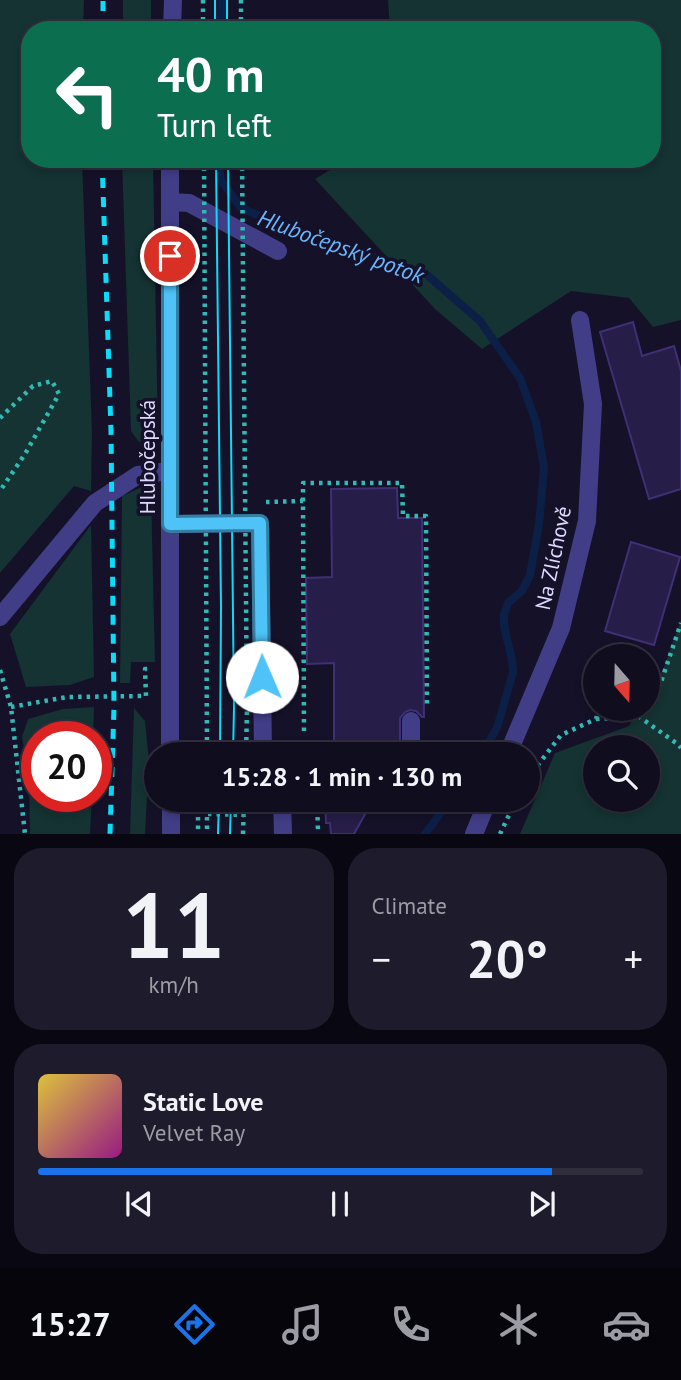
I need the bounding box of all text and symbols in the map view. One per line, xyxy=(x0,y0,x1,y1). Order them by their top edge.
text: 40 m xyxy=(157,42,264,106)
icon: left xyxy=(42,49,133,140)
text: Turn left xyxy=(157,104,272,146)
water label: Hlubočepský potok xyxy=(254,203,430,290)
pin xyxy=(140,226,200,286)
icon: arrive xyxy=(151,237,189,275)
street label: Hlubočepská xyxy=(134,400,161,514)
street label: Na Zlíchově xyxy=(529,504,577,612)
position arrow xyxy=(225,640,299,714)
north arrow xyxy=(583,644,660,721)
map controls xyxy=(583,644,660,812)
speed limit sign: 20 xyxy=(21,721,112,812)
button: search xyxy=(583,735,660,812)
text: 15:28 · 1 min · 130 m xyxy=(222,760,462,793)
text: 11 xyxy=(122,865,225,983)
text: Climate xyxy=(372,891,447,920)
text: 20° xyxy=(466,925,548,992)
text: − xyxy=(372,934,391,983)
text: + xyxy=(624,934,643,983)
text: km/h xyxy=(149,970,199,999)
text: Static Love xyxy=(143,1085,264,1118)
text: Velvet Ray xyxy=(143,1118,245,1147)
icon: previous xyxy=(120,1185,158,1223)
icon: pause xyxy=(321,1185,359,1223)
icon: next xyxy=(523,1185,561,1223)
icon: directions xyxy=(170,1300,219,1349)
icon: music xyxy=(278,1300,327,1349)
icon: phone xyxy=(386,1300,435,1349)
icon: climate xyxy=(494,1300,543,1349)
icon: car xyxy=(602,1300,651,1349)
text: 15:27 xyxy=(30,1303,111,1345)

